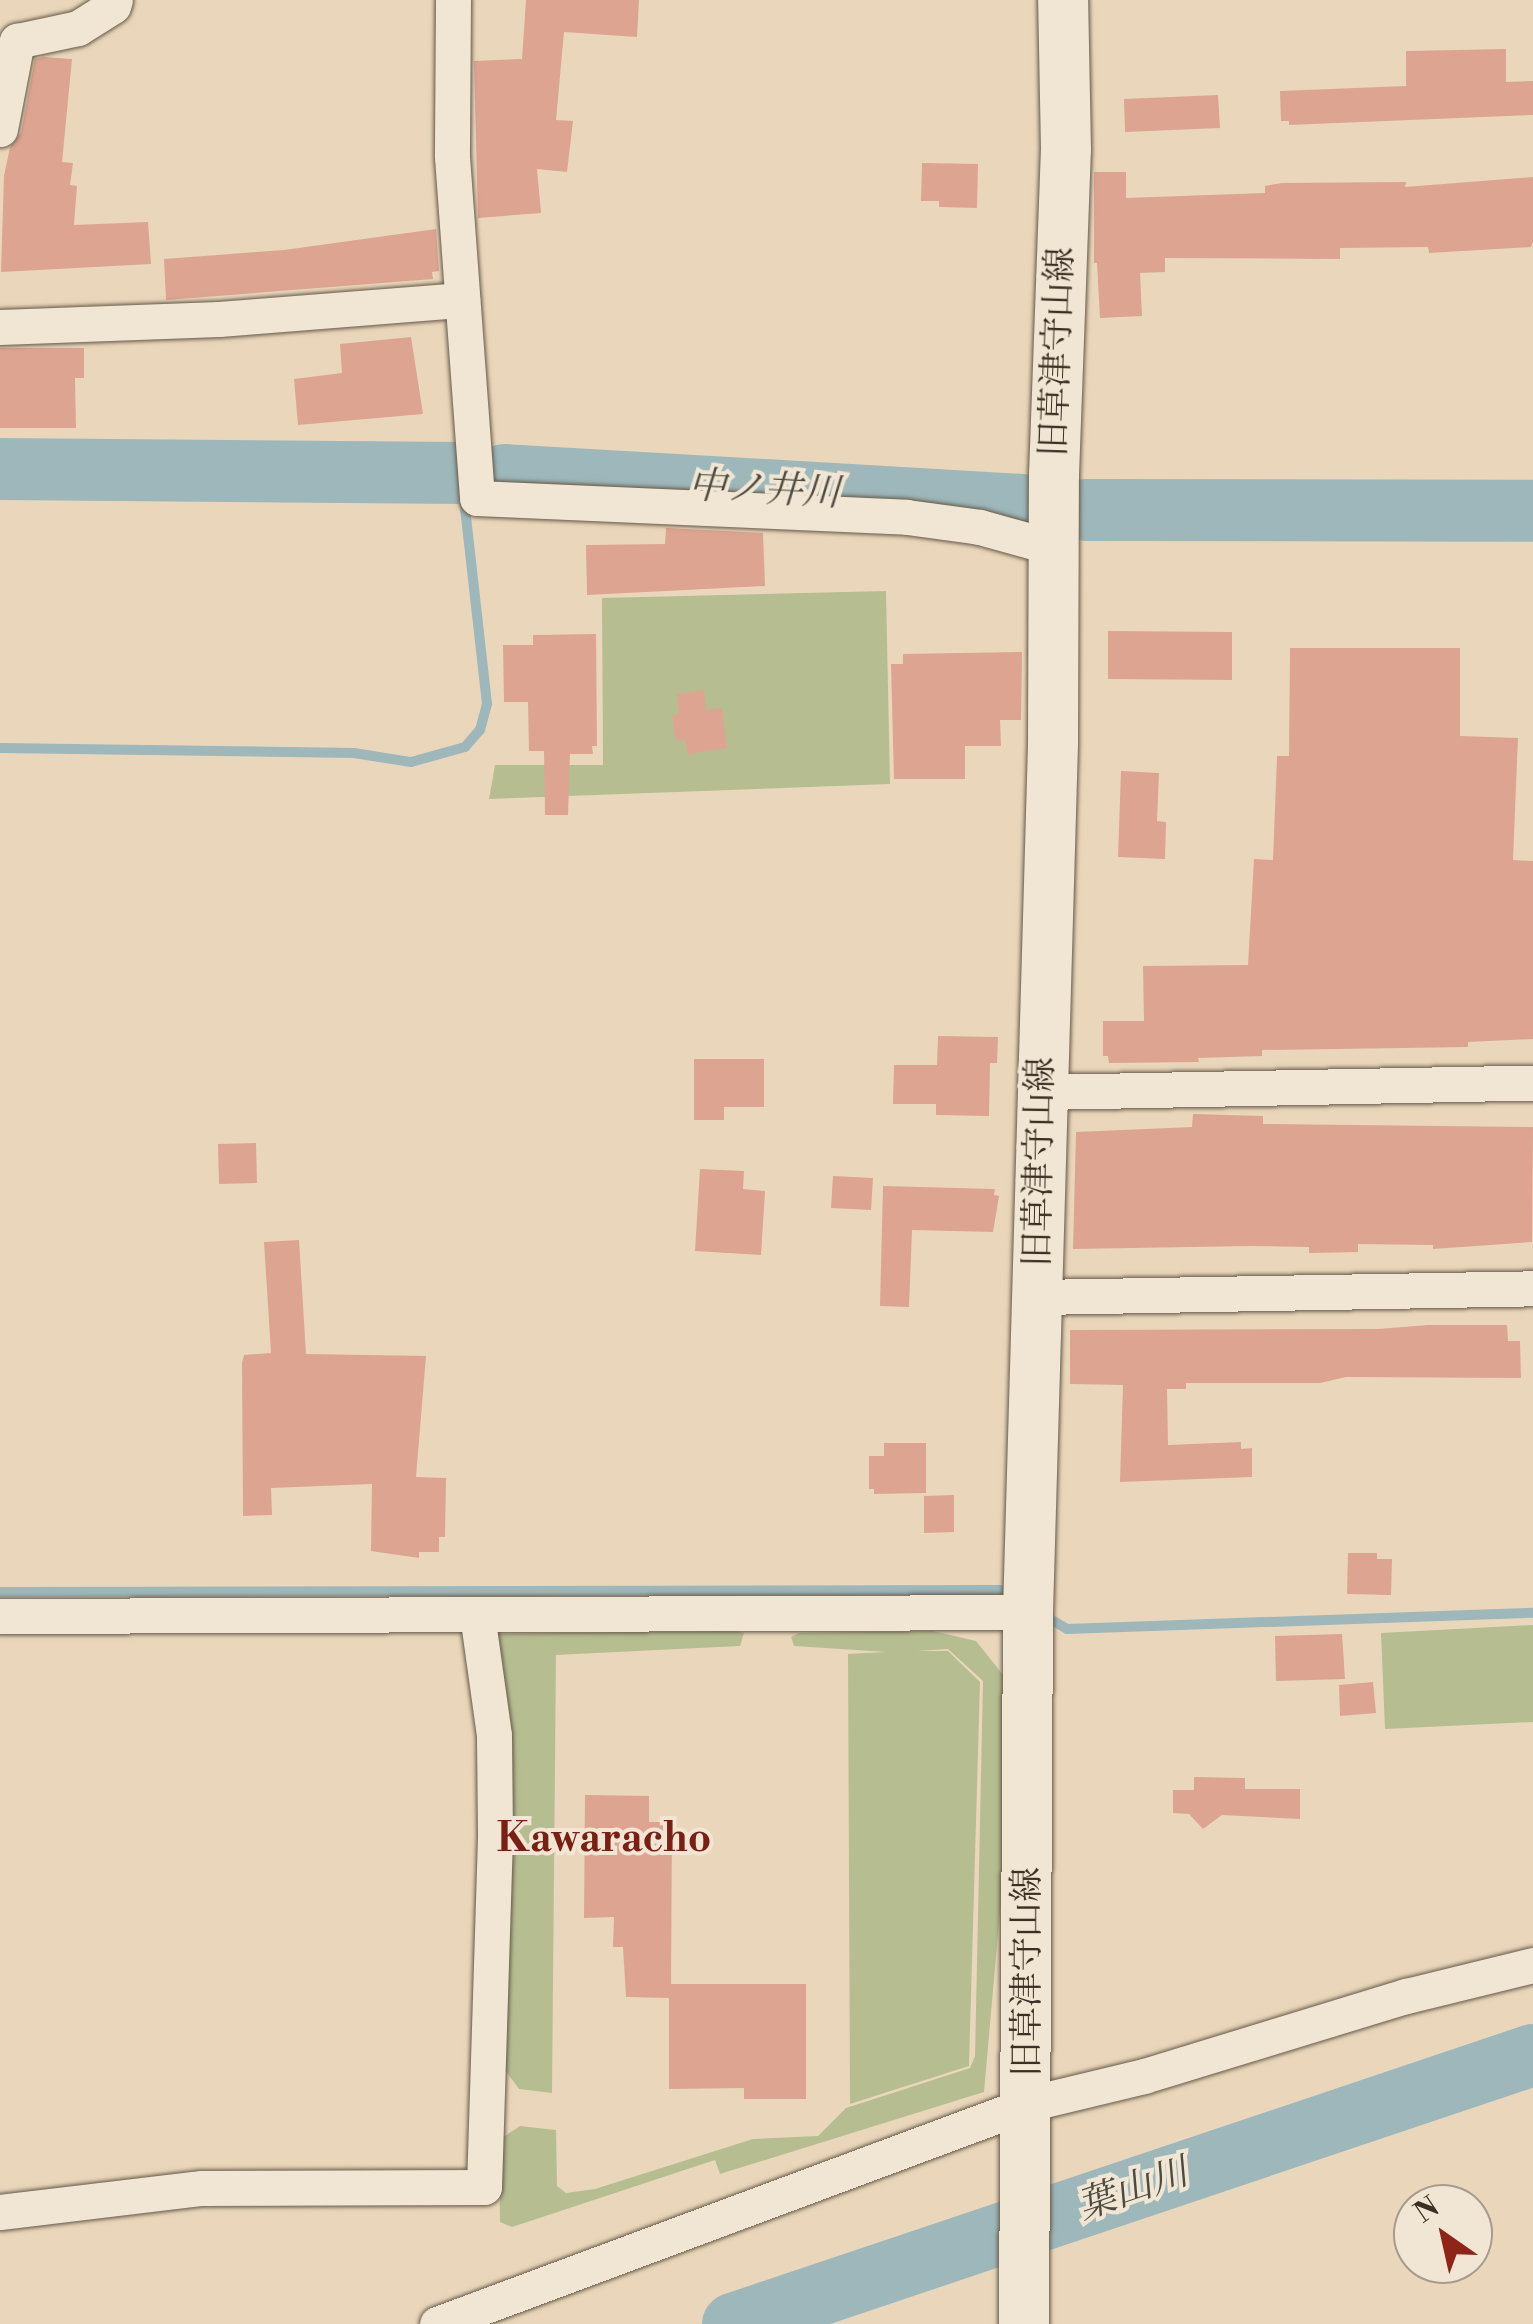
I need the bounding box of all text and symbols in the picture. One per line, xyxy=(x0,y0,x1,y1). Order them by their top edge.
street label: 旧草津守山線 xyxy=(1033,246,1083,458)
water label: 中ノ井川 xyxy=(687,463,841,517)
street label: 旧草津守山線 xyxy=(1017,1057,1063,1267)
district label: Kawaracho xyxy=(497,1815,711,1863)
street label: 旧草津守山線 xyxy=(1007,1867,1049,2077)
water label: 葉山川 xyxy=(1072,2150,1194,2230)
north arrow xyxy=(1393,2184,1493,2284)
text: N xyxy=(1408,2190,1446,2231)

